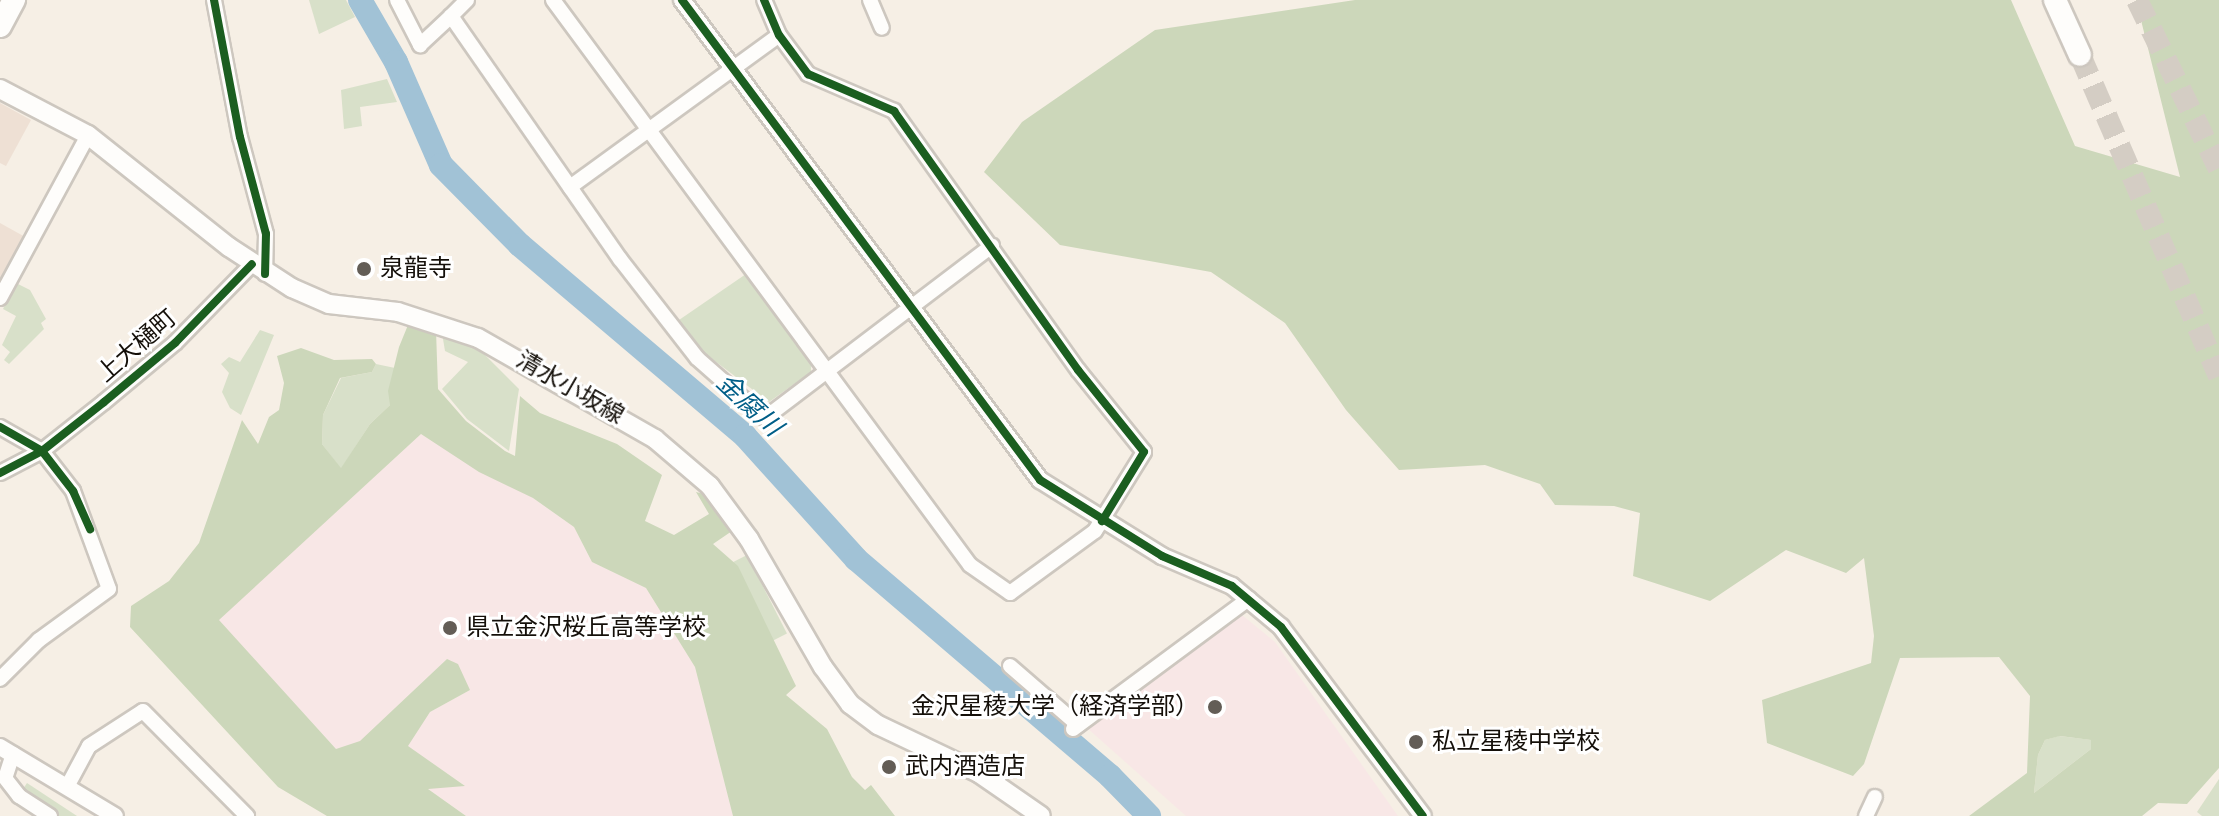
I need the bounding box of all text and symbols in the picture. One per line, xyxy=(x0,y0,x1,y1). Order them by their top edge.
place label: 泉龍寺 xyxy=(380,255,452,283)
marker: 泉龍寺 xyxy=(355,260,373,278)
street label: 上大樋町 xyxy=(91,304,183,388)
street label: 清水小坂線 xyxy=(511,346,629,430)
water label: 金腐川 xyxy=(710,367,788,443)
place label: 県立金沢桜丘高等学校 xyxy=(466,614,706,642)
marker: 県立金沢桜丘高等学校 xyxy=(441,619,459,637)
place label: 金沢星稜大学（経済学部） xyxy=(911,693,1199,721)
marker: 金沢星稜大学（経済学部） xyxy=(1206,698,1224,716)
place label: 私立星稜中学校 xyxy=(1432,728,1600,756)
marker: 私立星稜中学校 xyxy=(1407,733,1425,751)
place label: 武内酒造店 xyxy=(905,753,1025,781)
marker: 武内酒造店 xyxy=(880,758,898,776)

